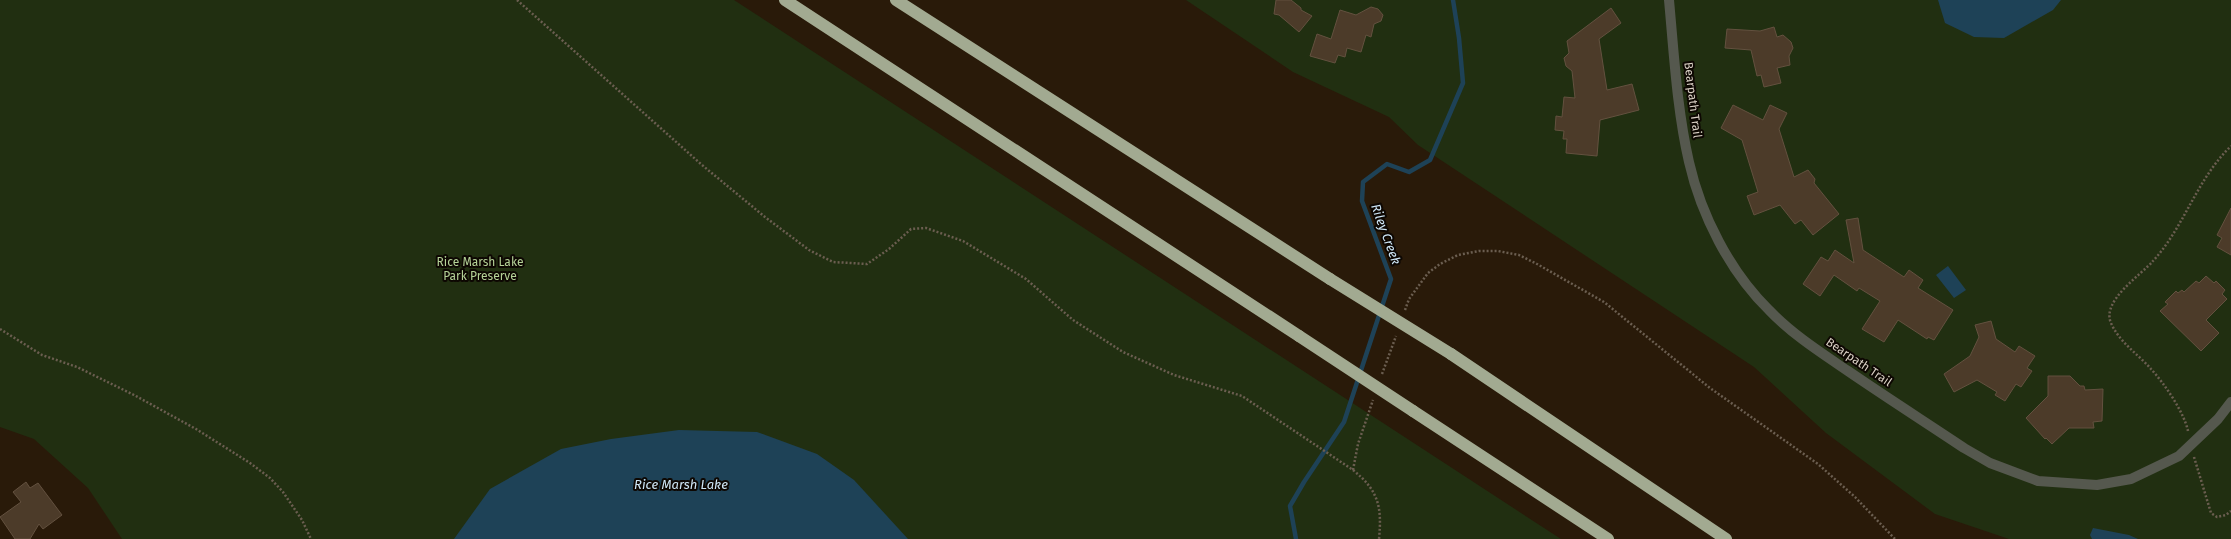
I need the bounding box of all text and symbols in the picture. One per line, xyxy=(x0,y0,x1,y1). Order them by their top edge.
street label: Bearpath Trail xyxy=(1681,61,1705,139)
water label: Riley Creek xyxy=(1368,202,1404,266)
park label: Rice Marsh Lake Park Preserve xyxy=(437,255,523,283)
street label: Bearpath Trail xyxy=(1823,335,1895,389)
water label: Rice Marsh Lake xyxy=(634,477,728,492)

